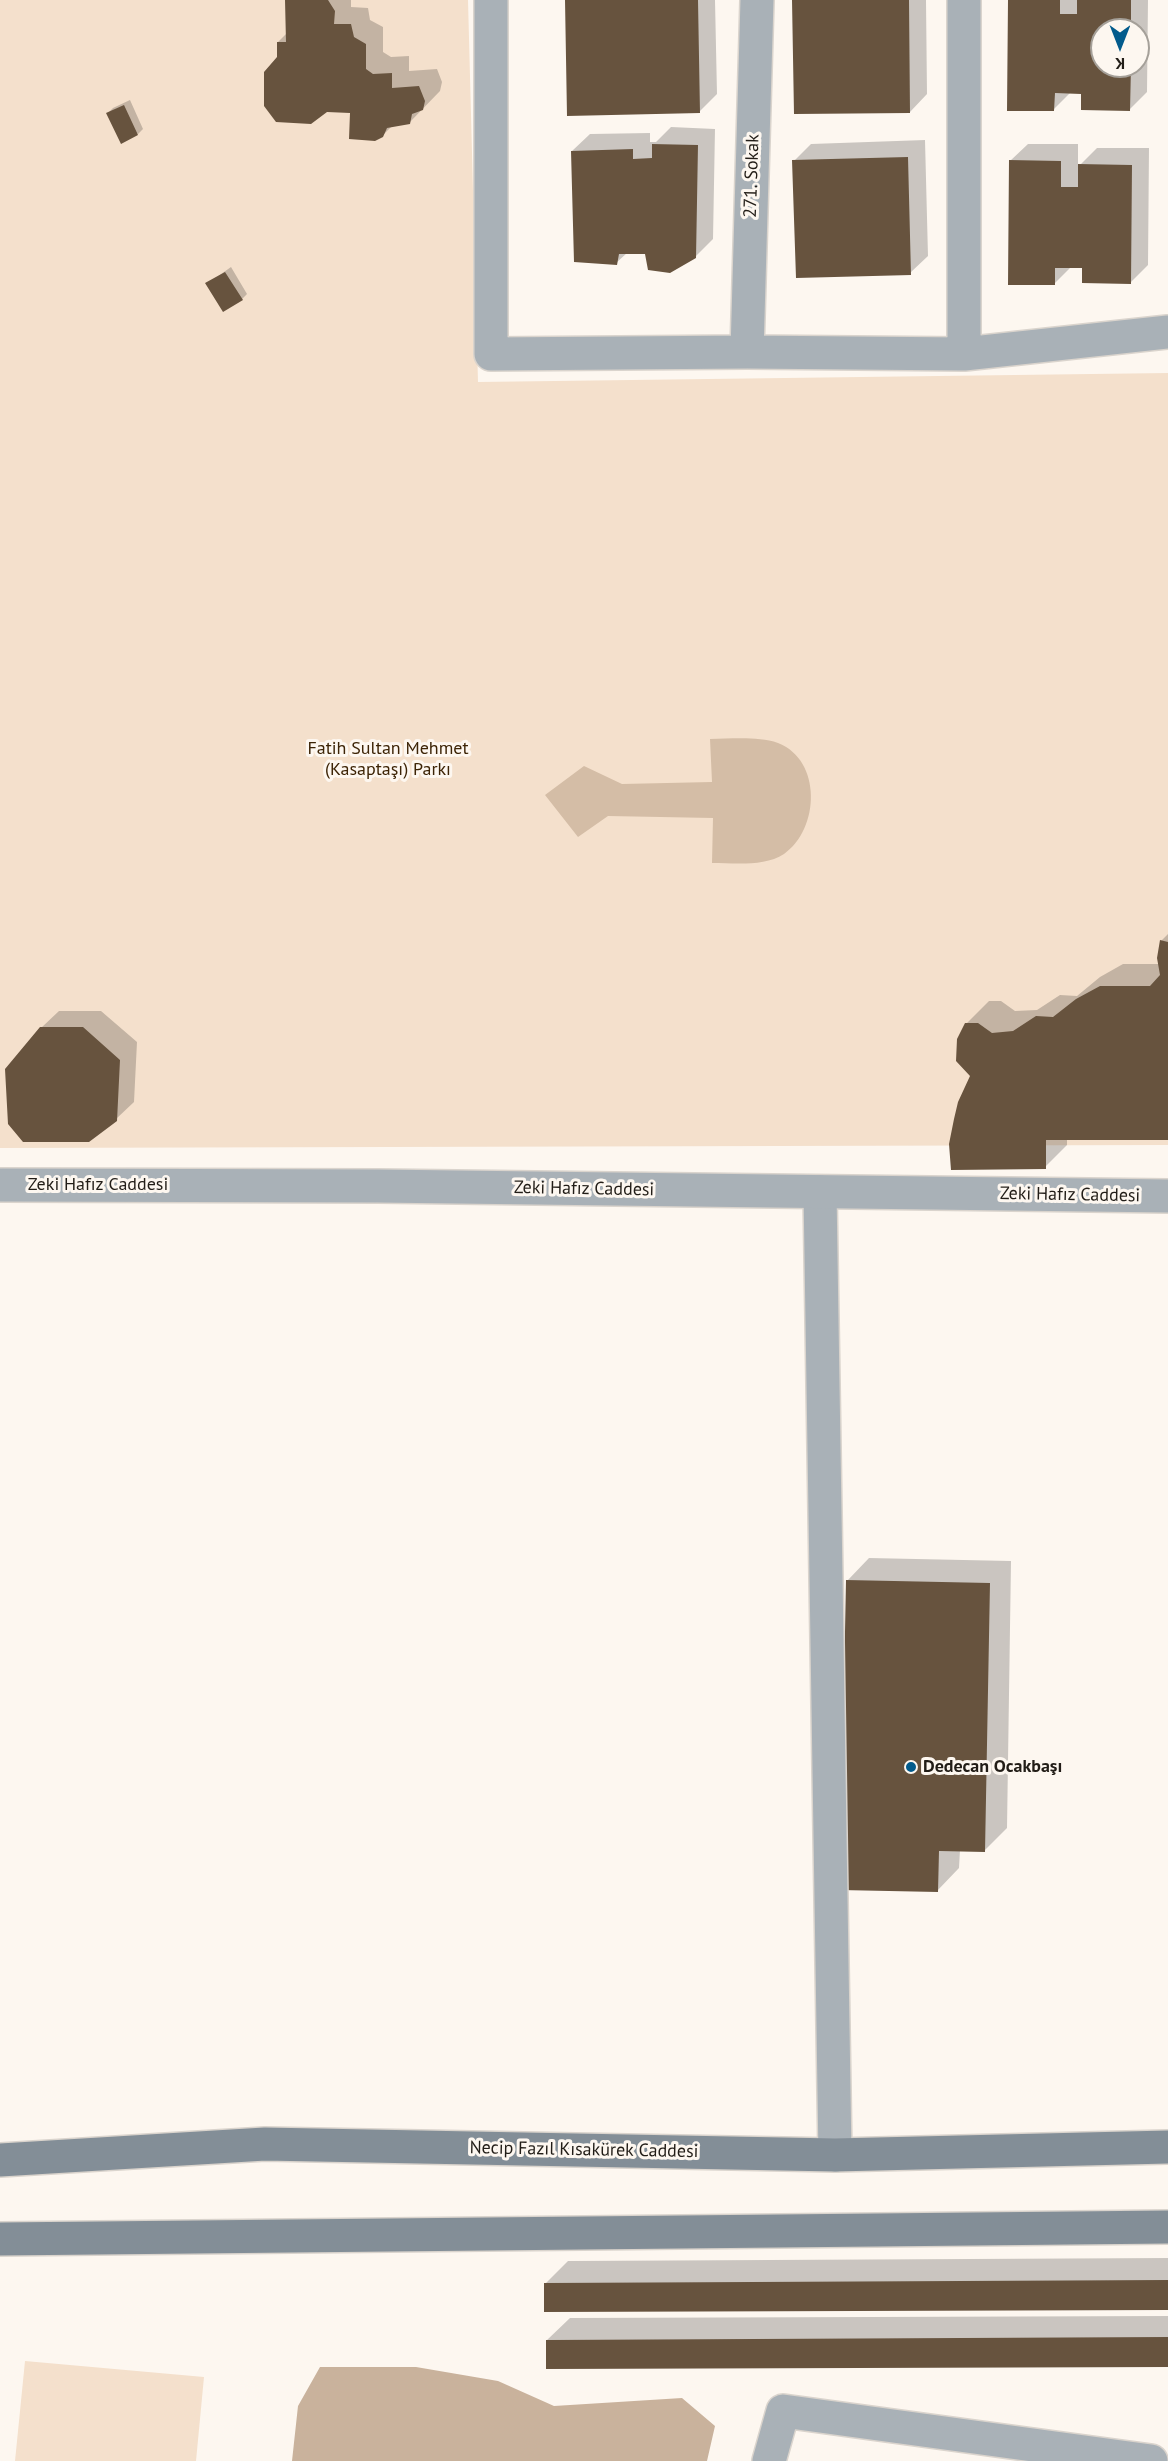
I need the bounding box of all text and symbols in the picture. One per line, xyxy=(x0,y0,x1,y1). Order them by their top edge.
north arrow xyxy=(1090,18,1150,78)
text: K xyxy=(1115,54,1125,74)
street label: 271. Sokak xyxy=(740,134,764,218)
park label: Fatih Sultan Mehmet (Kasaptaşı) Parkı xyxy=(307,738,469,780)
street label: Zeki Hafız Caddesi xyxy=(28,1174,168,1196)
street label: Zeki Hafız Caddesi xyxy=(514,1177,654,1201)
street label: Zeki Hafız Caddesi xyxy=(1000,1183,1140,1207)
place label: Dedecan Ocakbaşı xyxy=(923,1756,1062,1778)
marker: Dedecan Ocakbaşı xyxy=(904,1760,918,1774)
street label: Necip Fazıl Kısakürek Caddesi xyxy=(469,2137,699,2163)

